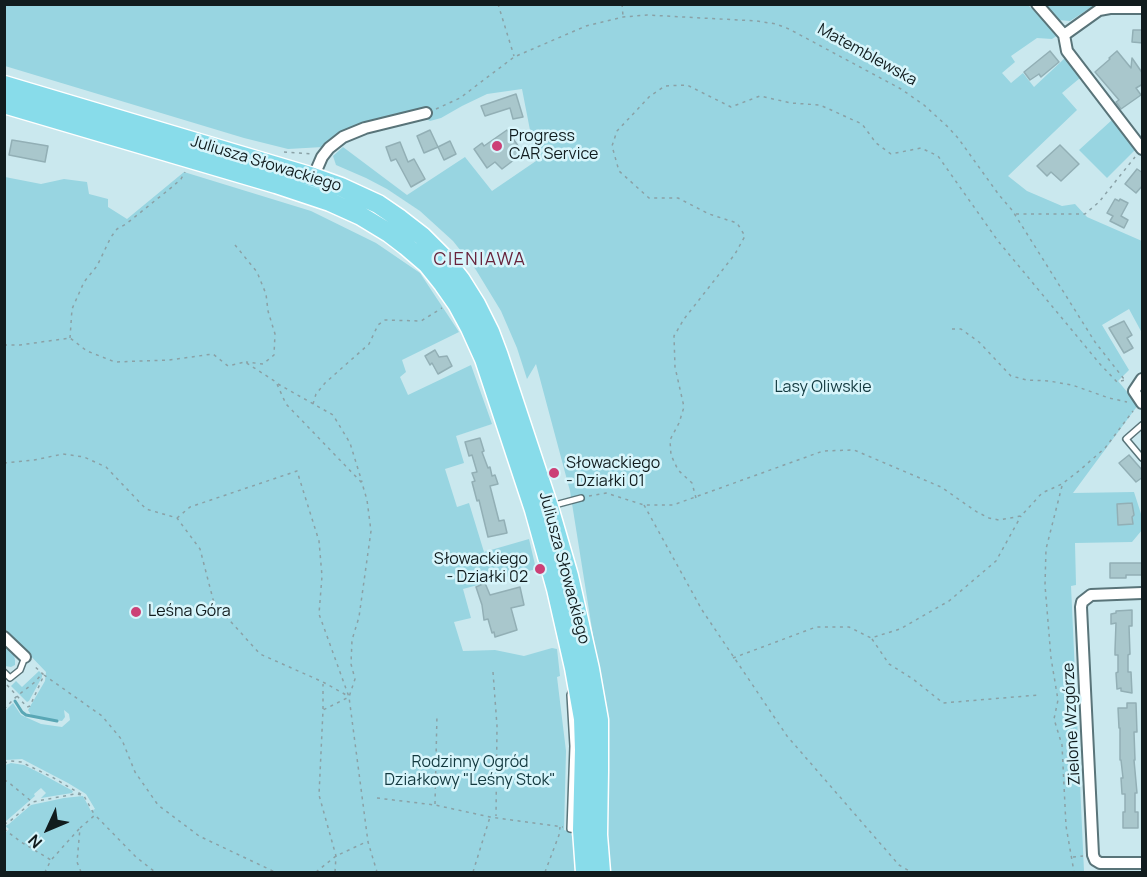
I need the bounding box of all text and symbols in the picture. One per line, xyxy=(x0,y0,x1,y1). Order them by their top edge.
street label: Matemblewska xyxy=(814,20,920,90)
place label: Progress CAR Service xyxy=(509,127,598,165)
street label: Juliusza Słowackiego xyxy=(188,132,344,196)
marker: Progress CAR Service xyxy=(490,139,504,153)
district label: CIENIAWA xyxy=(434,249,526,271)
park label: Lasy Oliwskie xyxy=(774,378,872,398)
place label: Słowackiego - Działki 01 xyxy=(566,454,660,492)
marker: Słowackiego - Działki 01 xyxy=(547,466,561,480)
street label: Juliusza Słowackiego xyxy=(534,490,594,646)
place label: Słowackiego - Działki 02 xyxy=(434,550,528,588)
marker: Słowackiego - Działki 02 xyxy=(533,562,547,576)
place label: Leśna Góra xyxy=(148,602,231,622)
marker: Leśna Góra xyxy=(129,605,143,619)
street label: Zielone Wzgórze xyxy=(1059,662,1085,786)
park label: Rodzinny Ogród Działkowy "Leśny Stok" xyxy=(384,753,556,791)
north arrow xyxy=(18,799,78,859)
text: N xyxy=(23,830,47,853)

